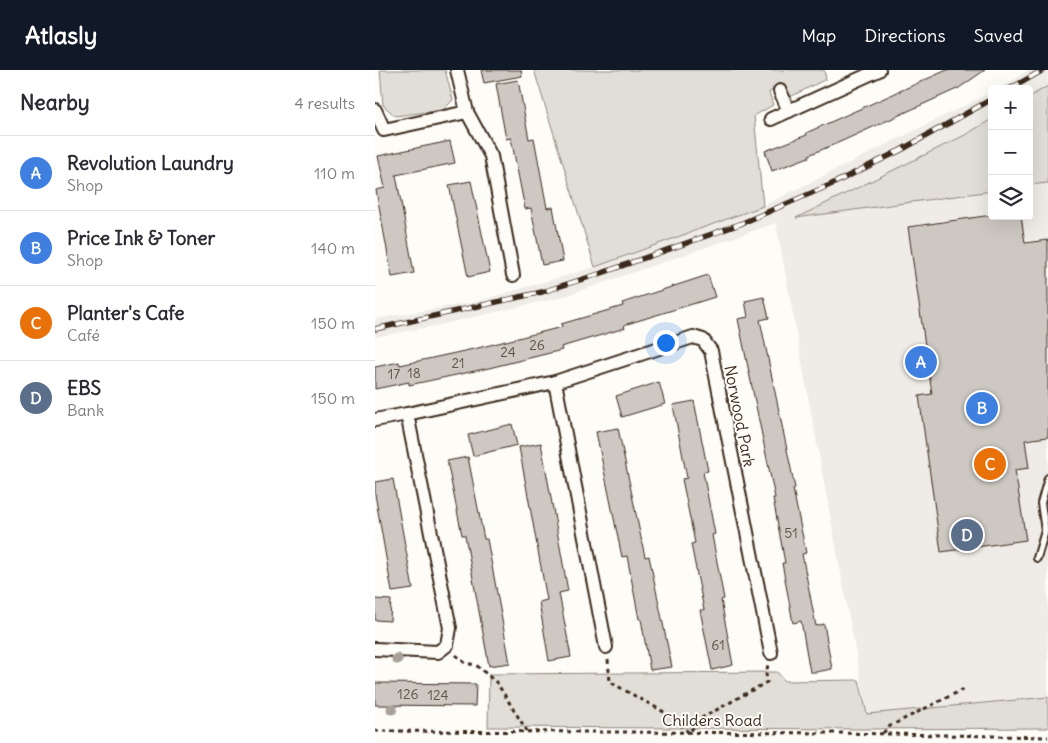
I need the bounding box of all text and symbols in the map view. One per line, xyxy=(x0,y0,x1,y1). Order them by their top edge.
text: Atlasly xyxy=(25,20,97,50)
text: Map xyxy=(801,24,836,47)
text: Directions xyxy=(864,24,946,47)
text: Saved xyxy=(974,24,1023,47)
map controls xyxy=(988,85,1033,220)
button: + xyxy=(988,85,1033,130)
text: Nearby xyxy=(20,89,90,116)
text: 4 results xyxy=(294,93,355,113)
button: − xyxy=(988,130,1033,175)
text: Revolution Laundry xyxy=(67,151,234,175)
text: A xyxy=(31,163,41,183)
text: 110 m xyxy=(314,163,355,183)
text: Shop xyxy=(67,175,103,195)
button: layers xyxy=(988,175,1033,220)
text: Price Ink & Toner xyxy=(67,226,215,250)
text: B xyxy=(31,238,41,258)
text: 140 m xyxy=(311,238,355,258)
text: Shop xyxy=(67,250,103,270)
text: Planter's Cafe xyxy=(67,301,185,325)
text: C xyxy=(31,313,41,333)
text: 150 m xyxy=(311,313,355,333)
text: Café xyxy=(67,325,100,345)
your location xyxy=(653,330,679,356)
house number: 26 xyxy=(529,336,545,354)
house number: 24 xyxy=(500,343,516,361)
pin: A xyxy=(905,343,937,381)
house number: 21 xyxy=(451,354,465,372)
street label: Norwood Park xyxy=(720,363,760,469)
house number: 18 xyxy=(407,364,421,382)
house number: 17 xyxy=(388,365,400,383)
text: EBS xyxy=(67,376,101,400)
text: D xyxy=(30,388,42,408)
text: 150 m xyxy=(311,388,355,408)
pin: B xyxy=(966,389,998,427)
text: Bank xyxy=(67,400,104,420)
pin: C xyxy=(974,445,1006,483)
pin: D xyxy=(951,516,983,554)
house number: 51 xyxy=(784,524,798,542)
house number: 61 xyxy=(711,636,725,654)
house number: 126 xyxy=(397,685,419,703)
house number: 124 xyxy=(427,686,449,704)
street label: Childers Road xyxy=(662,710,762,730)

